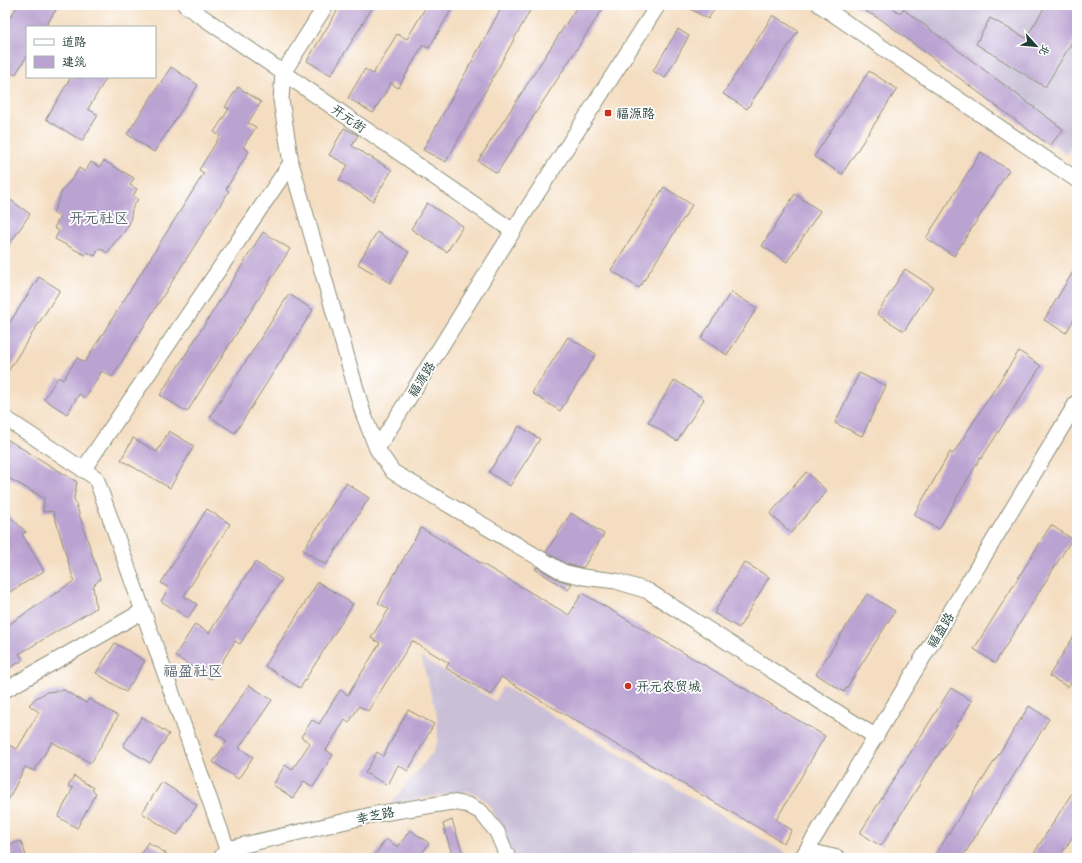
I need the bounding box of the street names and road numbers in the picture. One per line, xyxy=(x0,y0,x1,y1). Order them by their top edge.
street label: 开元街 xyxy=(326,98,371,139)
street label: 福源路 xyxy=(401,357,442,402)
street label: 福盈路 xyxy=(921,608,960,653)
street label: 幸芝路 xyxy=(354,800,397,831)

